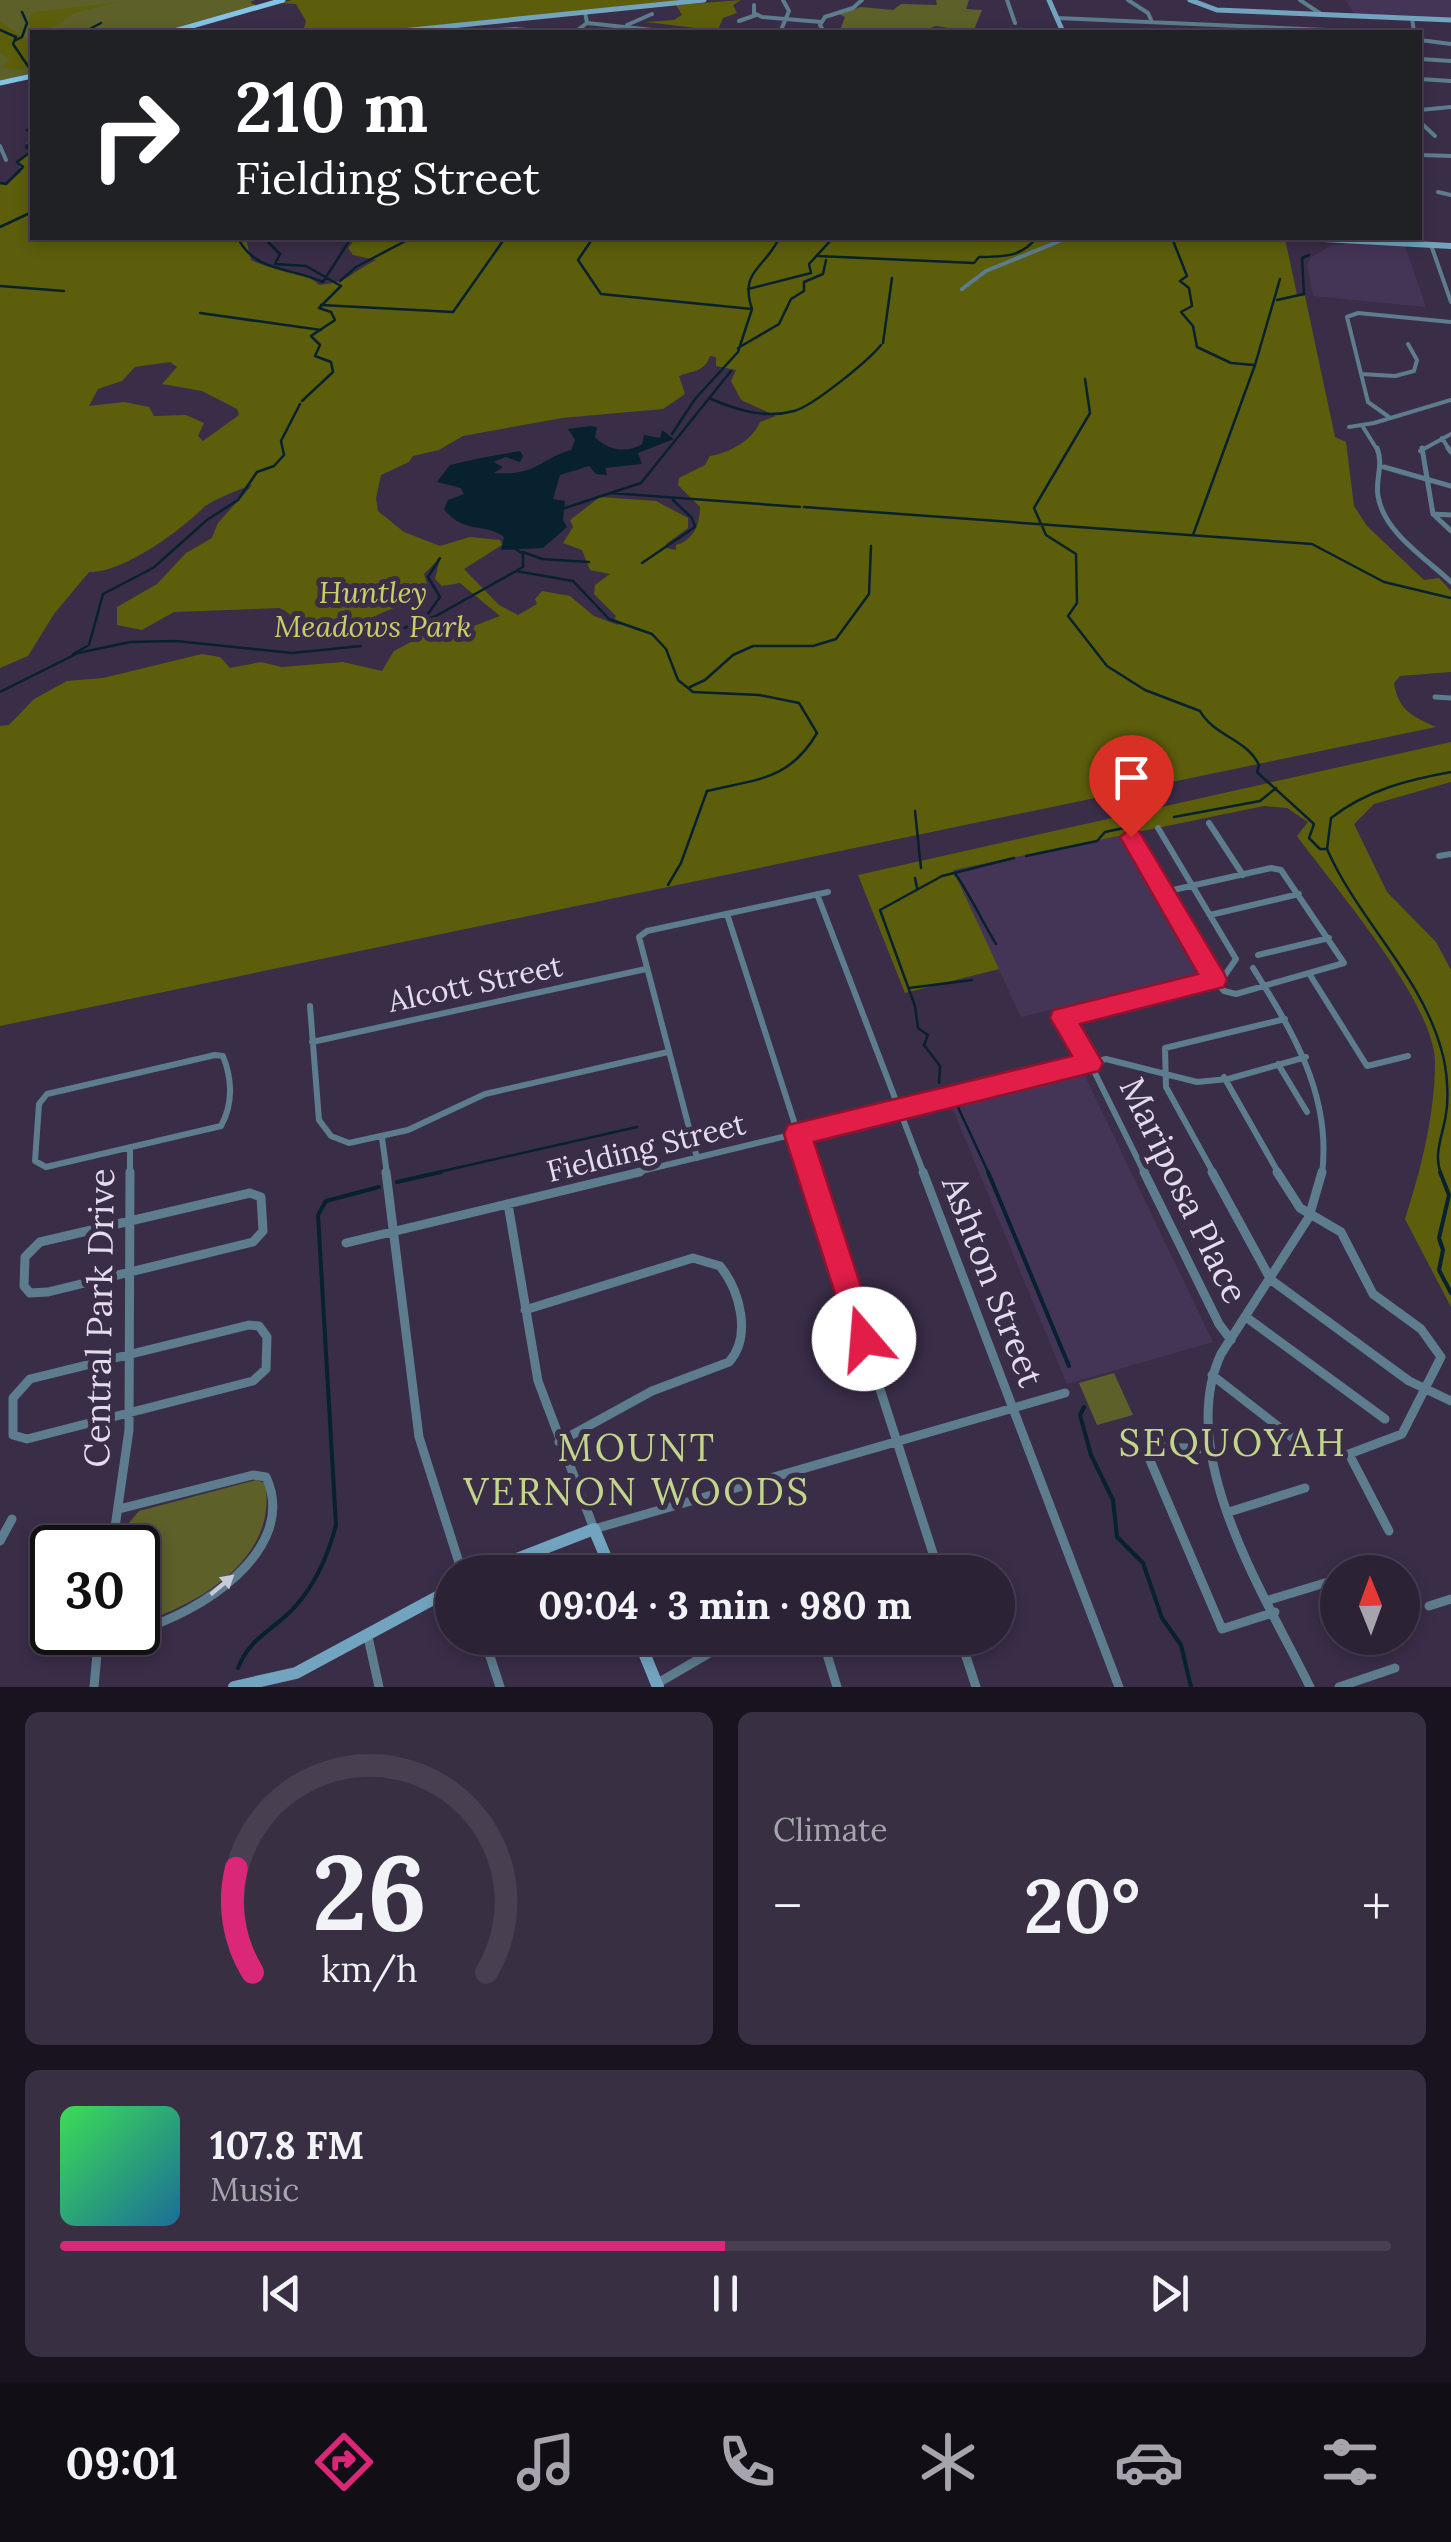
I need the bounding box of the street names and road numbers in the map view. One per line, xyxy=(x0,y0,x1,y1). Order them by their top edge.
street label: Alcott Street xyxy=(384,946,566,1020)
street label: Mariposa Place xyxy=(1110,1070,1258,1310)
street label: Fielding Street xyxy=(543,1104,750,1191)
street label: Central Park Drive xyxy=(74,1168,124,1468)
street label: Ashton Street xyxy=(932,1168,1054,1393)

